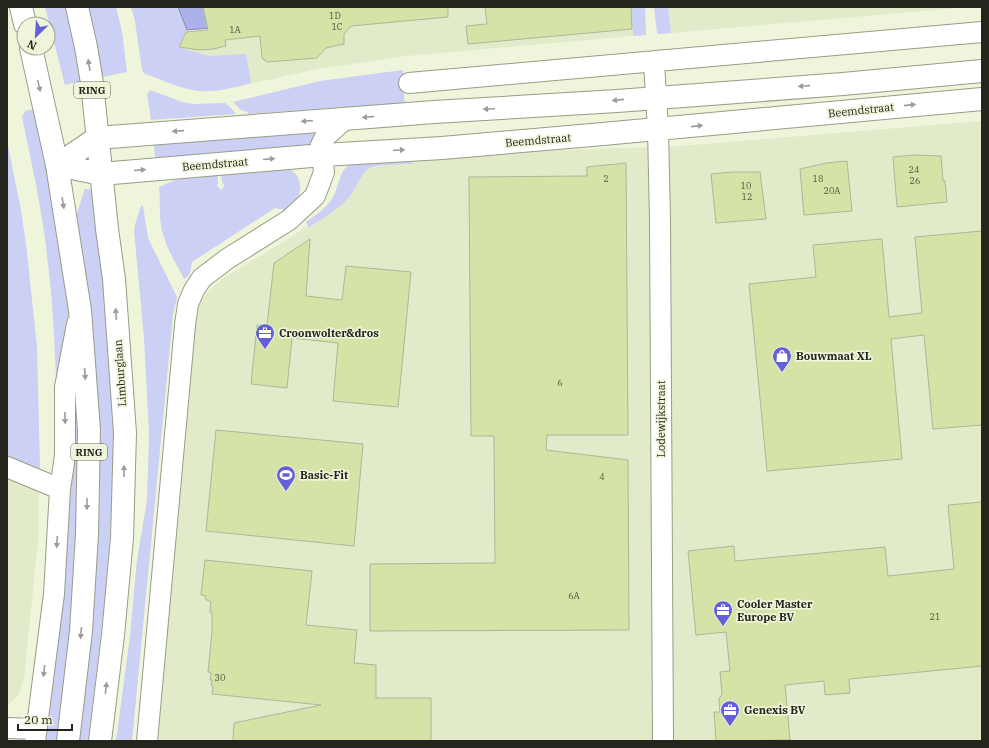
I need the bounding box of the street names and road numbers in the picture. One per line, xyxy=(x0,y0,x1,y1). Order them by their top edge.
road number: RING xyxy=(74,82,110,98)
street label: Beemdstraat xyxy=(827,100,895,120)
street label: Beemdstraat xyxy=(504,130,572,150)
street label: Beemdstraat xyxy=(181,154,249,174)
street label: Limburglaan xyxy=(111,339,129,407)
street label: Lodewijkstraat xyxy=(654,380,668,458)
road number: RING xyxy=(71,444,107,460)

